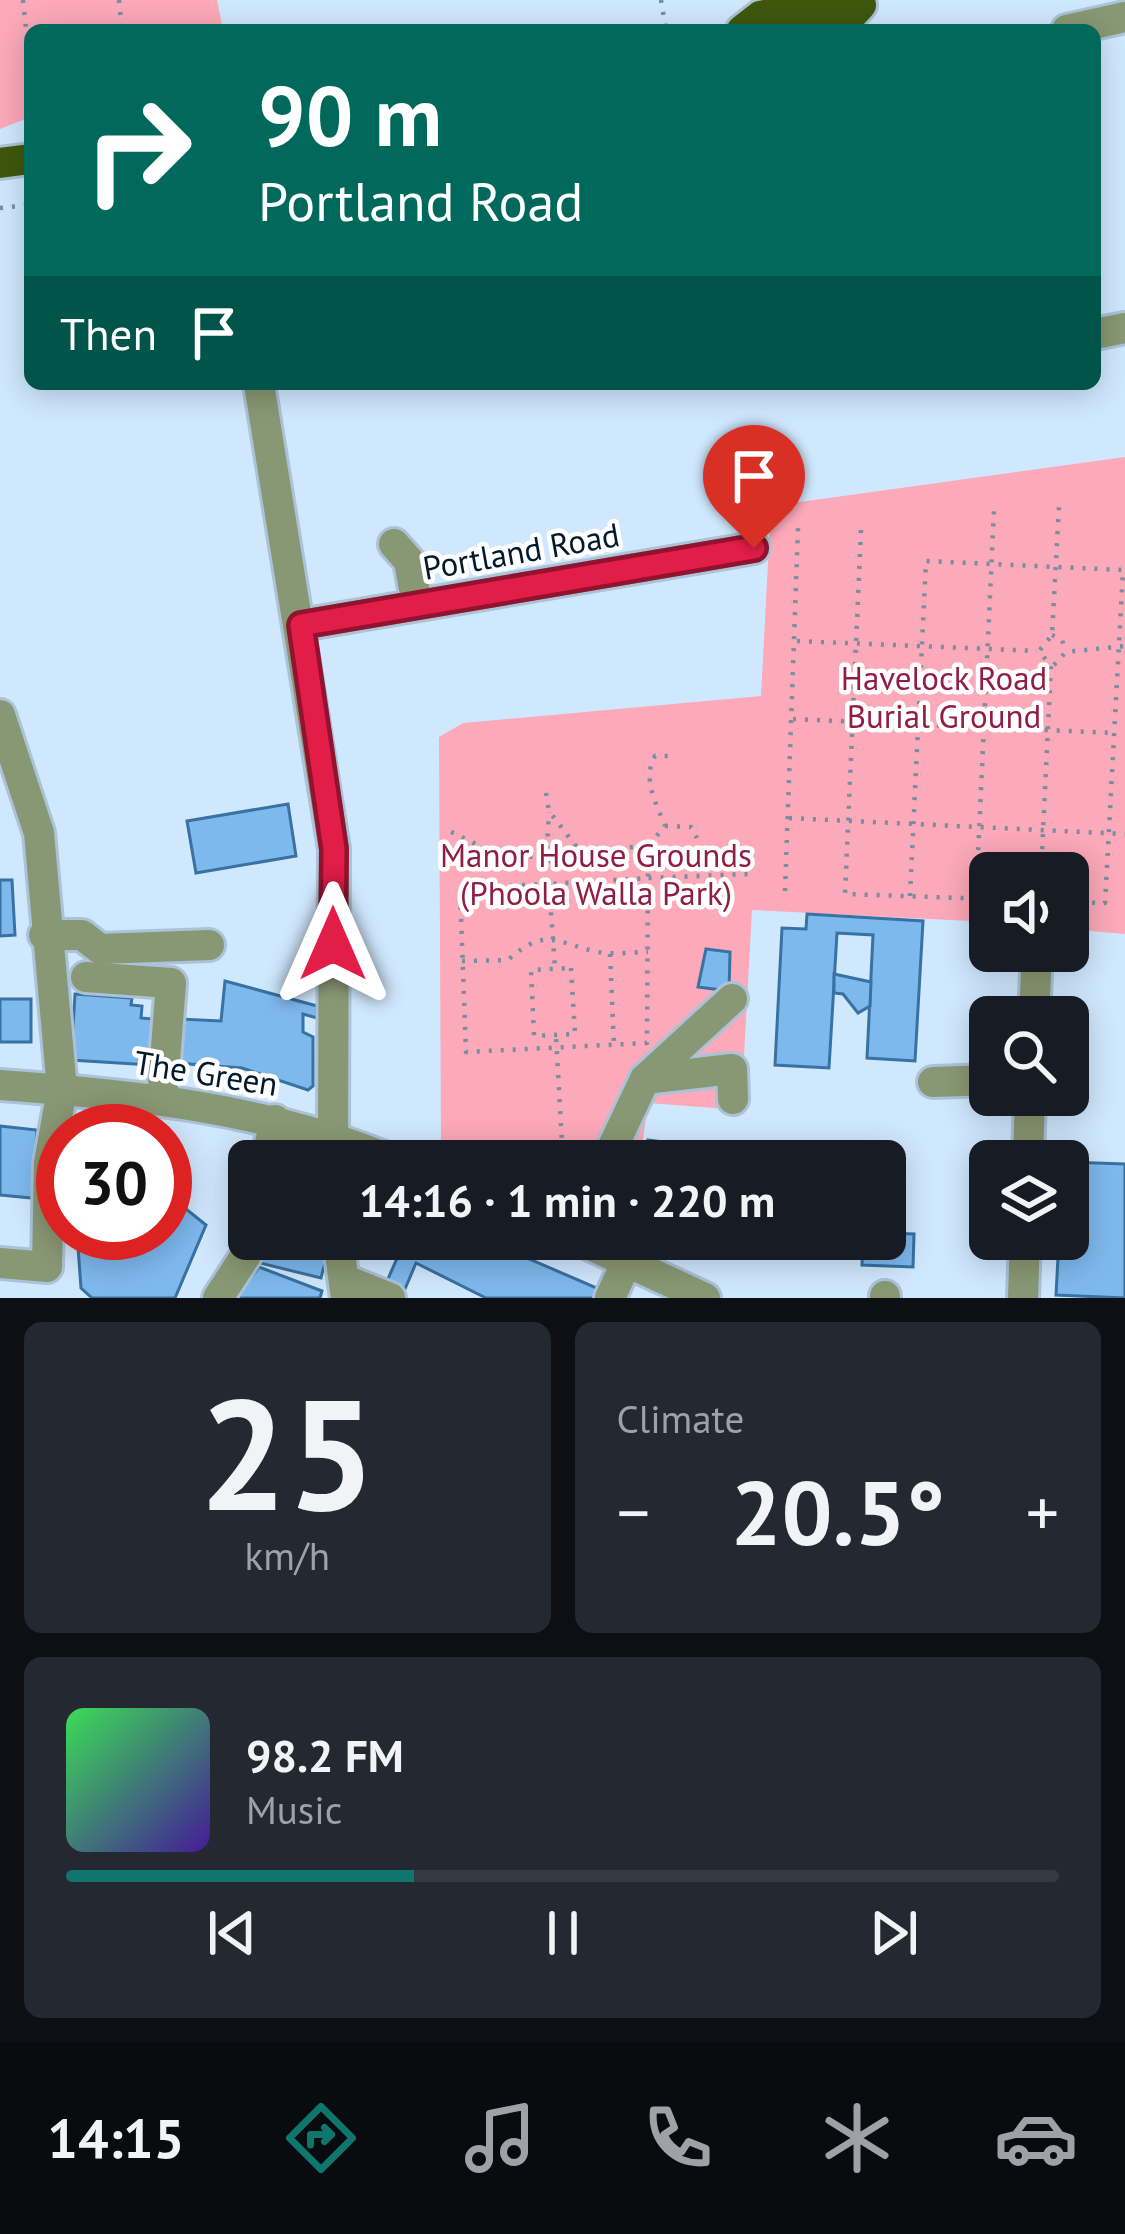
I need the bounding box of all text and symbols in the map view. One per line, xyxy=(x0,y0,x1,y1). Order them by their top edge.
text: 90 m xyxy=(258,60,442,169)
icon: right xyxy=(60,72,216,228)
text: Portland Road xyxy=(258,166,583,236)
icon: arrive xyxy=(181,300,247,366)
text: Then xyxy=(60,304,157,362)
pin xyxy=(703,425,805,548)
icon: arrive xyxy=(721,443,787,509)
street label: Portland Road xyxy=(419,512,623,589)
park label: Havelock Road Burial Ground xyxy=(841,656,1047,737)
park label: Manor House Grounds (Phoola Walla Park) xyxy=(440,833,752,914)
map controls xyxy=(969,852,1089,1260)
button: sound xyxy=(969,852,1089,972)
position arrow xyxy=(270,881,396,1007)
button: search xyxy=(969,996,1089,1116)
street label: The Green xyxy=(131,1040,281,1105)
speed limit sign: 30 xyxy=(36,1104,192,1260)
button: layers xyxy=(969,1140,1089,1260)
text: 14:16 · 1 min · 220 m xyxy=(359,1171,775,1229)
text: 25 xyxy=(199,1351,376,1553)
text: Climate xyxy=(617,1393,744,1444)
text: 20.5° xyxy=(730,1453,945,1570)
text: − xyxy=(617,1469,650,1554)
text: + xyxy=(1026,1469,1059,1554)
text: km/h xyxy=(245,1530,330,1581)
text: 98.2 FM xyxy=(246,1726,404,1784)
text: Music xyxy=(246,1784,342,1835)
icon: previous xyxy=(199,1900,265,1966)
icon: pause xyxy=(530,1900,596,1966)
icon: next xyxy=(861,1900,927,1966)
icon: directions xyxy=(279,2096,363,2180)
icon: music xyxy=(458,2096,542,2180)
icon: phone xyxy=(636,2096,720,2180)
icon: climate xyxy=(815,2096,899,2180)
icon: car xyxy=(994,2096,1078,2180)
text: 14:15 xyxy=(47,2103,184,2173)

